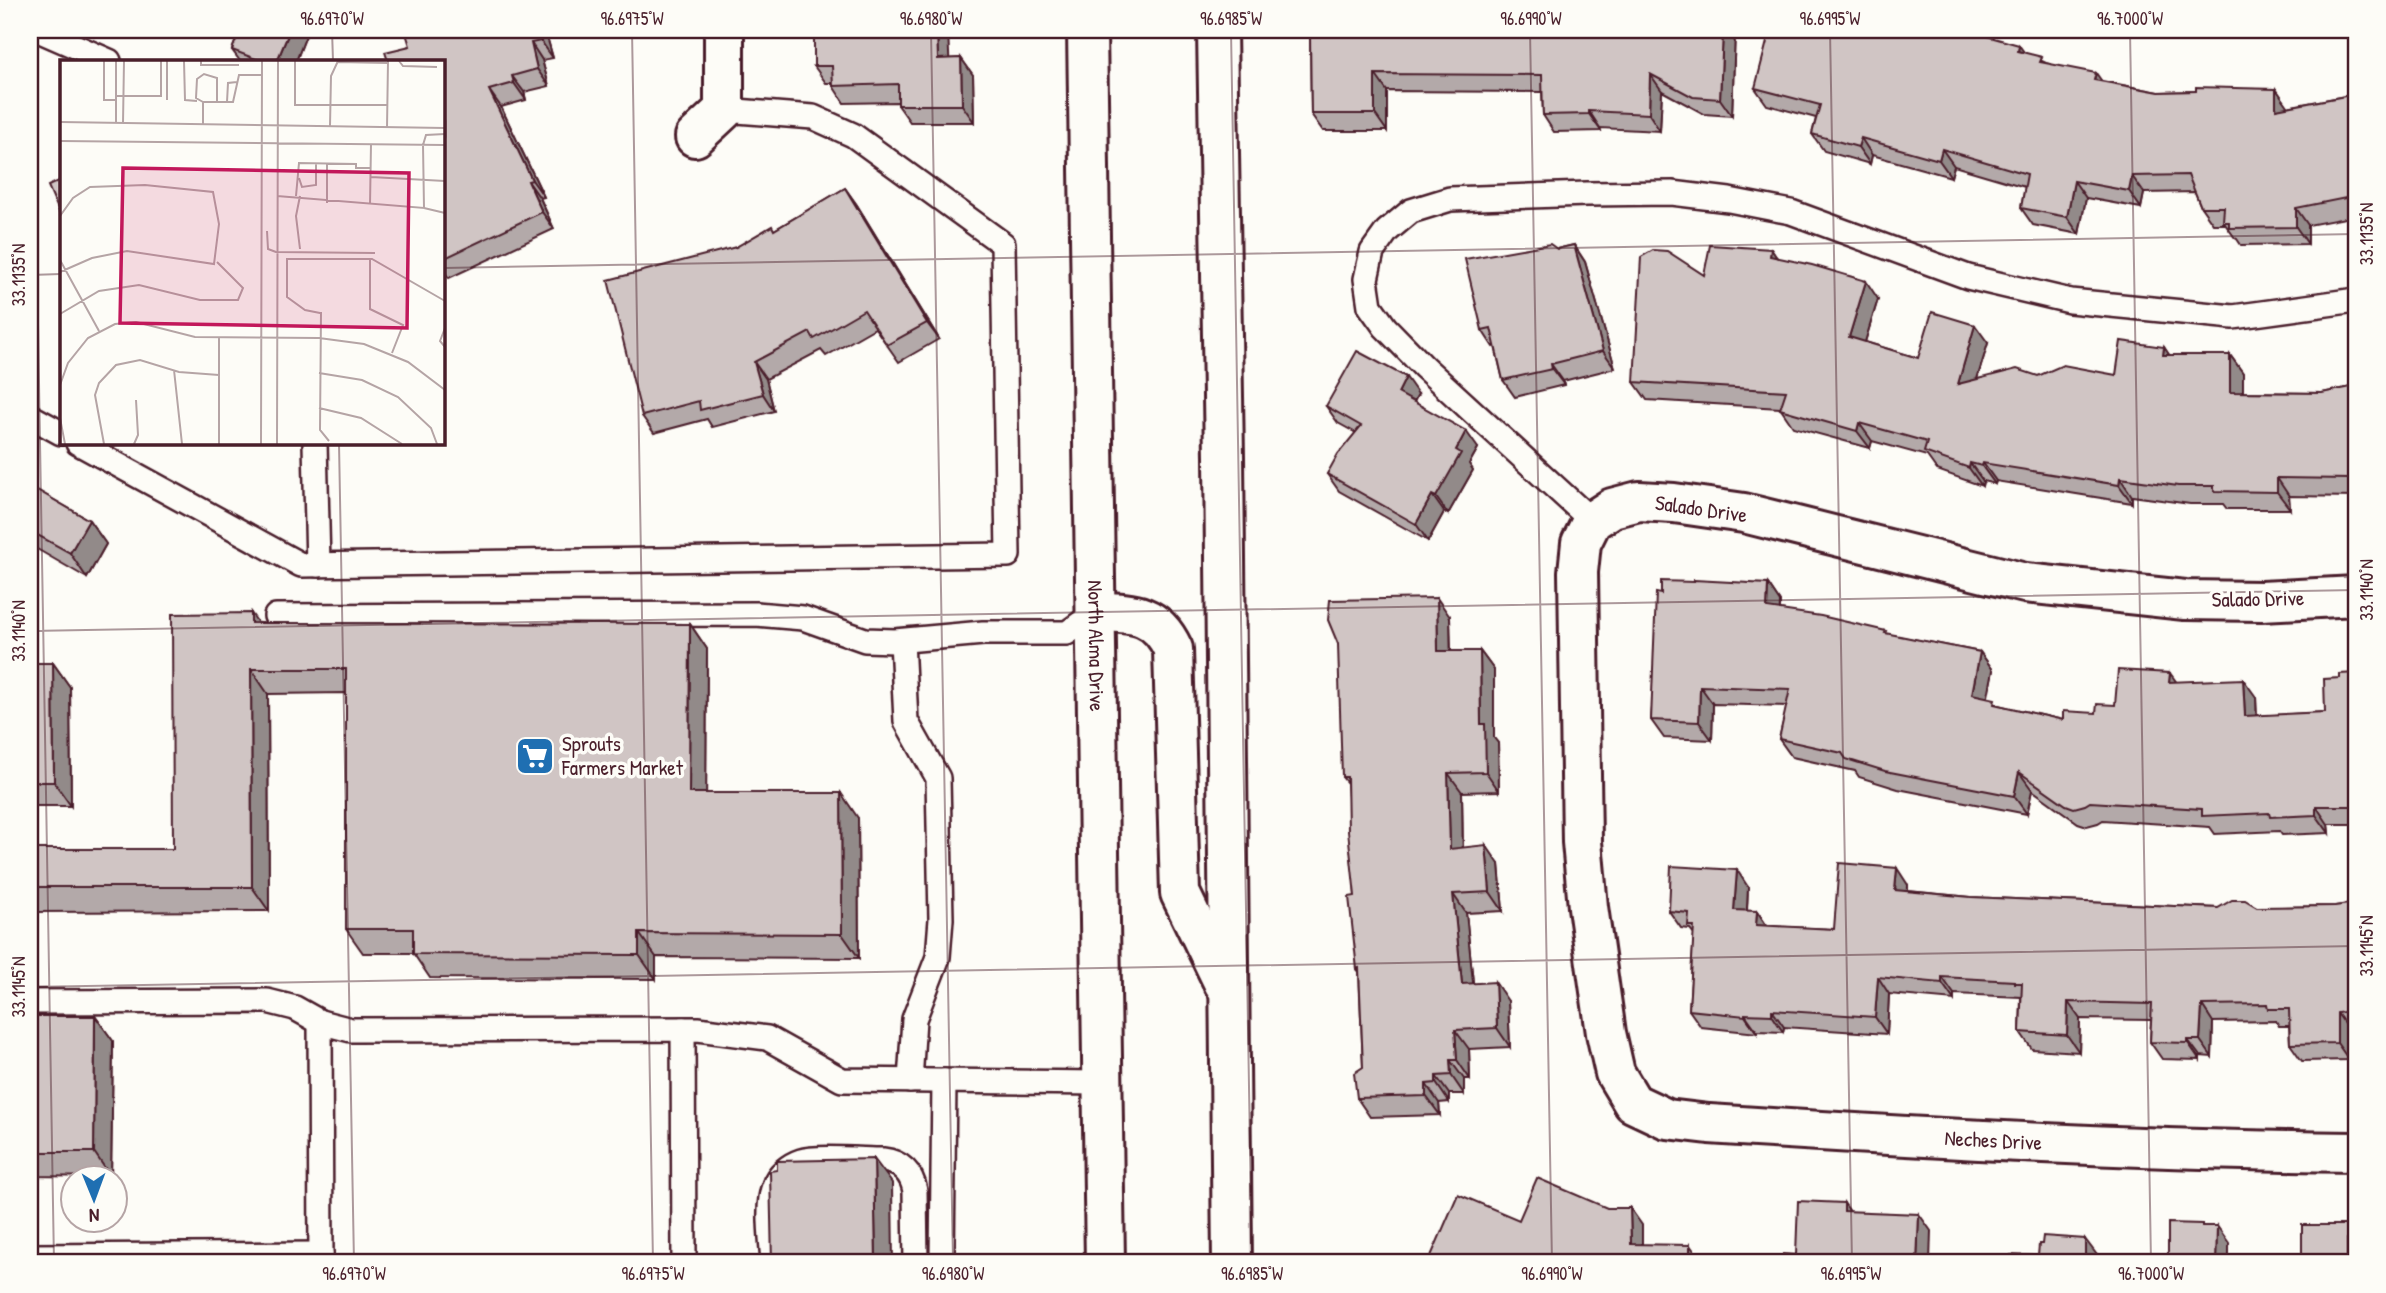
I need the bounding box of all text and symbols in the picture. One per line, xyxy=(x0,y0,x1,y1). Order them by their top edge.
text: 96.6970°W xyxy=(300,6,364,31)
text: 96.6975°W xyxy=(600,6,664,31)
text: 96.6980°W xyxy=(900,6,962,31)
text: 96.6985°W xyxy=(1200,6,1262,31)
text: 96.6990°W xyxy=(1500,6,1562,31)
text: 96.6995°W xyxy=(1800,6,1860,31)
text: 96.7000°W xyxy=(2097,6,2163,31)
inset map xyxy=(60,60,444,444)
text: 33.1135°N xyxy=(2354,203,2379,265)
text: 33.1135°N xyxy=(6,244,31,306)
street label: Salado Drive xyxy=(1653,488,1749,529)
text: 33.1140°N xyxy=(2354,559,2379,621)
street label: North Alma Drive xyxy=(1081,580,1112,712)
street label: Salado Drive xyxy=(2211,583,2305,614)
text: 33.1140°N xyxy=(6,600,31,662)
place label: Sprouts Farmers Market xyxy=(561,729,684,782)
supermarket icon: Sprouts Farmers Market xyxy=(514,735,556,777)
text: 33.1145°N xyxy=(2354,915,2379,977)
text: 33.1145°N xyxy=(6,956,31,1018)
street label: Neches Drive xyxy=(1944,1123,2043,1157)
north arrow xyxy=(60,1164,130,1234)
text: N xyxy=(89,1203,100,1229)
text: 96.6970°W xyxy=(322,1261,386,1286)
text: 96.6975°W xyxy=(621,1261,685,1286)
text: 96.6980°W xyxy=(922,1261,984,1286)
text: 96.6985°W xyxy=(1221,1261,1283,1286)
text: 96.6990°W xyxy=(1521,1261,1583,1286)
text: 96.6995°W xyxy=(1821,1261,1881,1286)
text: 96.7000°W xyxy=(2118,1261,2184,1286)

